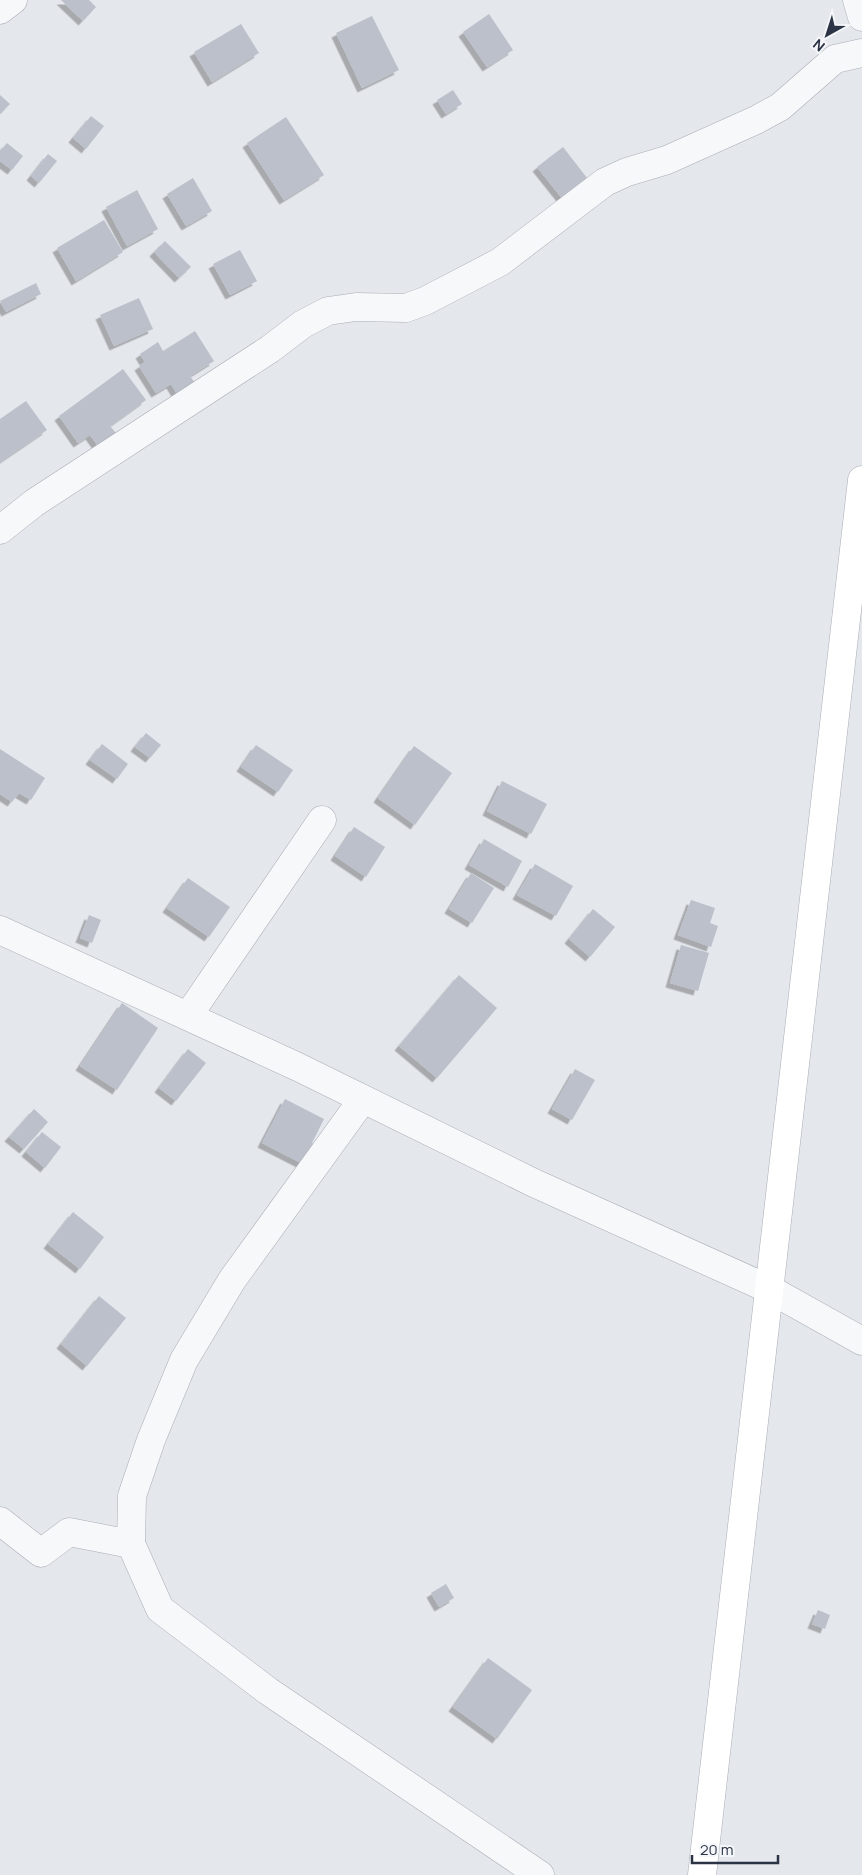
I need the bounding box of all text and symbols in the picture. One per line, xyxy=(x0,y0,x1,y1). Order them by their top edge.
north arrow xyxy=(802,10,852,60)
text: N xyxy=(809,35,828,56)
scale bar xyxy=(692,1832,778,1864)
text: 20 m xyxy=(700,1839,733,1860)

